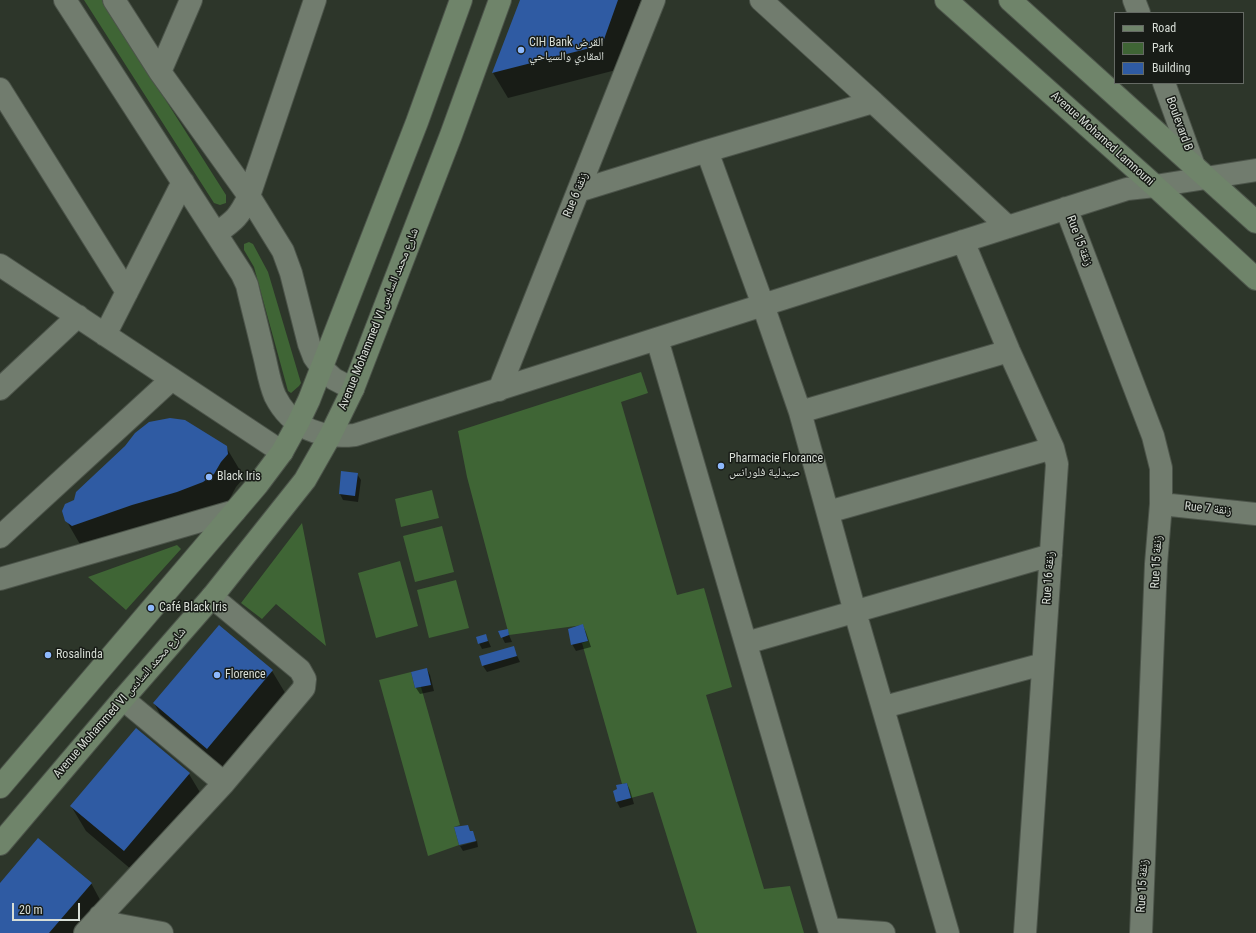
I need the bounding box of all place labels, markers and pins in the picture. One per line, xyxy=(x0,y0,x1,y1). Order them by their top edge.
place label: CIH Bank القرض العقاري والسياحي xyxy=(529,36,604,64)
marker: CIH Bank القرض العقاري والسياحي xyxy=(516,45,526,55)
place label: Pharmacie Florance صيدلية فلورانس xyxy=(729,452,823,480)
marker: Pharmacie Florance صيدلية فلورانس xyxy=(716,461,726,471)
place label: Black Iris xyxy=(217,470,261,484)
marker: Black Iris xyxy=(204,472,214,482)
place label: Café Black Iris xyxy=(159,601,227,615)
marker: Café Black Iris xyxy=(146,603,156,613)
place label: Rosalinda xyxy=(56,648,103,662)
marker: Rosalinda xyxy=(43,650,53,660)
place label: Florence xyxy=(225,668,266,682)
marker: Florence xyxy=(212,670,222,680)

